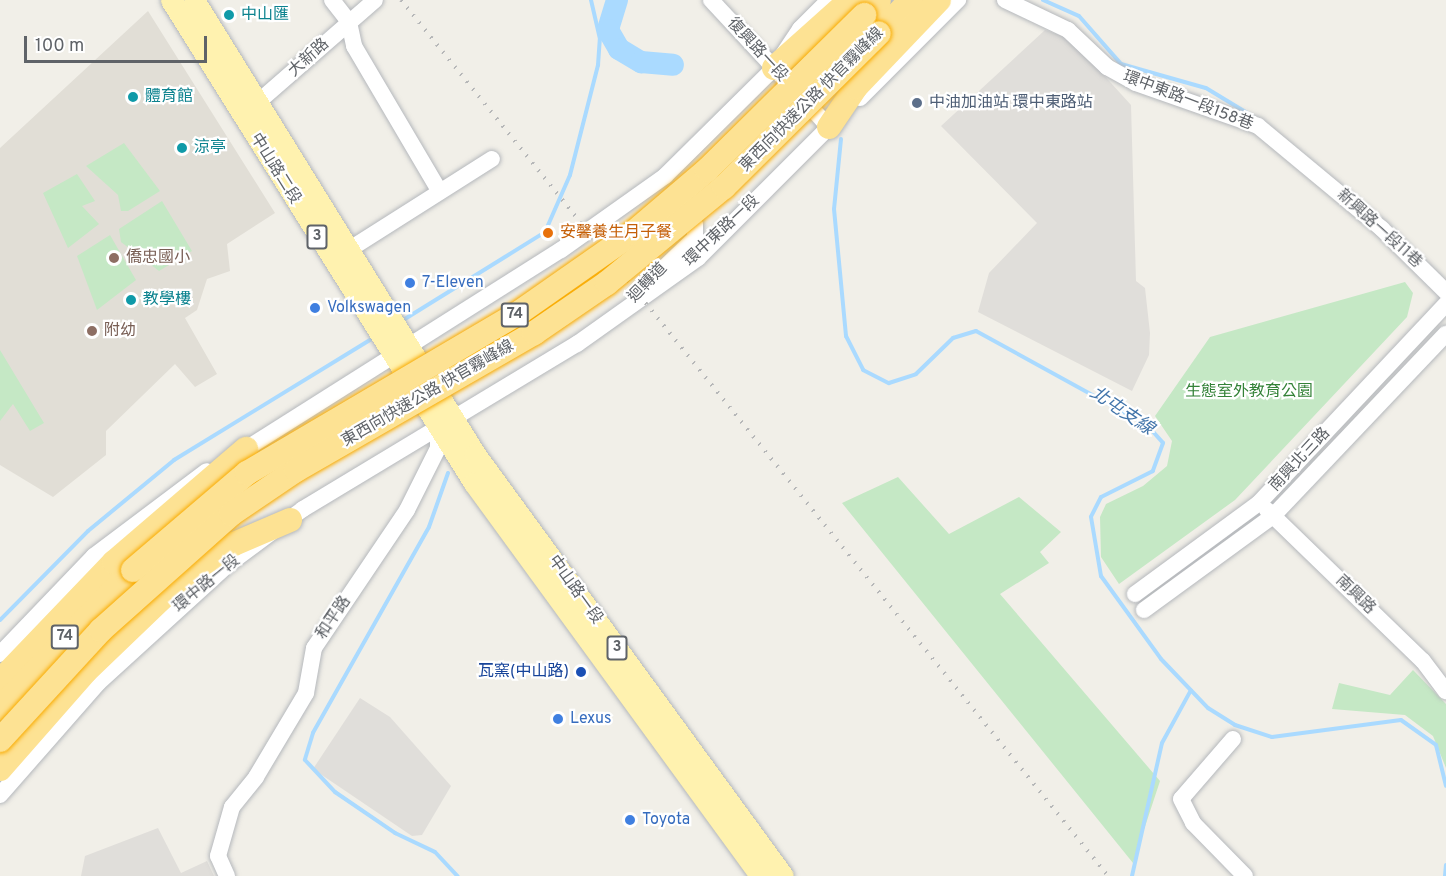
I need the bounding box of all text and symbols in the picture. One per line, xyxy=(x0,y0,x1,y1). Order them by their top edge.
place label: 中山匯 xyxy=(241,5,289,25)
marker: 中山匯 xyxy=(222,8,236,22)
street label: 復興路一段 xyxy=(723,14,791,86)
scale bar xyxy=(27,24,210,62)
street label: 東西向快速公路 快官霧峰線 xyxy=(736,24,888,176)
text: 100 m xyxy=(35,35,84,58)
street label: 大新路 xyxy=(285,35,333,81)
street label: 環中東路一段158巷 xyxy=(1120,67,1256,135)
place label: 體育館 xyxy=(145,87,193,107)
marker: 體育館 xyxy=(126,90,140,104)
place label: 中油加油站 環中東路站 xyxy=(929,93,1093,113)
marker: 中油加油站 環中東路站 xyxy=(910,96,924,110)
street label: 中山路二段 xyxy=(246,130,304,208)
place label: 涼亭 xyxy=(194,138,226,158)
marker: 涼亭 xyxy=(175,141,189,155)
street label: 新興路一段11巷 xyxy=(1332,186,1426,272)
street label: 環中東路一段 xyxy=(680,191,764,271)
place label: 安馨養生月子餐 xyxy=(560,223,672,243)
road number: 3 xyxy=(306,225,328,249)
marker: 安馨養生月子餐 xyxy=(541,226,555,240)
place label: 僑忠國小 xyxy=(126,248,190,268)
marker: 僑忠國小 xyxy=(107,251,121,265)
street label: 迴轉道 xyxy=(624,259,672,307)
place label: 7-Eleven xyxy=(422,273,484,293)
marker: 7-Eleven xyxy=(403,276,417,290)
place label: 教學樓 xyxy=(143,290,191,310)
marker: 教學樓 xyxy=(124,293,138,307)
place label: Volkswagen xyxy=(327,298,411,318)
marker: Volkswagen xyxy=(308,301,322,315)
road number: 74 xyxy=(500,303,530,327)
place label: 附幼 xyxy=(104,321,136,341)
marker: 附幼 xyxy=(85,324,99,338)
street label: 東西向快速公路 快官霧峰線 xyxy=(338,337,518,451)
park label: 生態室外教育公園 xyxy=(1185,382,1313,402)
water label: 北屯支線 xyxy=(1085,383,1157,441)
street label: 南興北三路 xyxy=(1266,424,1334,496)
street label: 環中路一段 xyxy=(170,551,244,617)
street label: 中山路一段 xyxy=(544,552,606,628)
street label: 南興路 xyxy=(1331,571,1379,619)
street label: 和平路 xyxy=(313,593,355,643)
road number: 74 xyxy=(50,625,80,649)
road number: 3 xyxy=(606,636,628,660)
place label: 瓦窯(中山路) xyxy=(478,662,569,682)
marker: 瓦窯(中山路) xyxy=(574,665,588,679)
place label: Lexus xyxy=(570,709,612,729)
marker: Lexus xyxy=(551,712,565,726)
place label: Toyota xyxy=(642,810,690,830)
marker: Toyota xyxy=(623,813,637,827)

